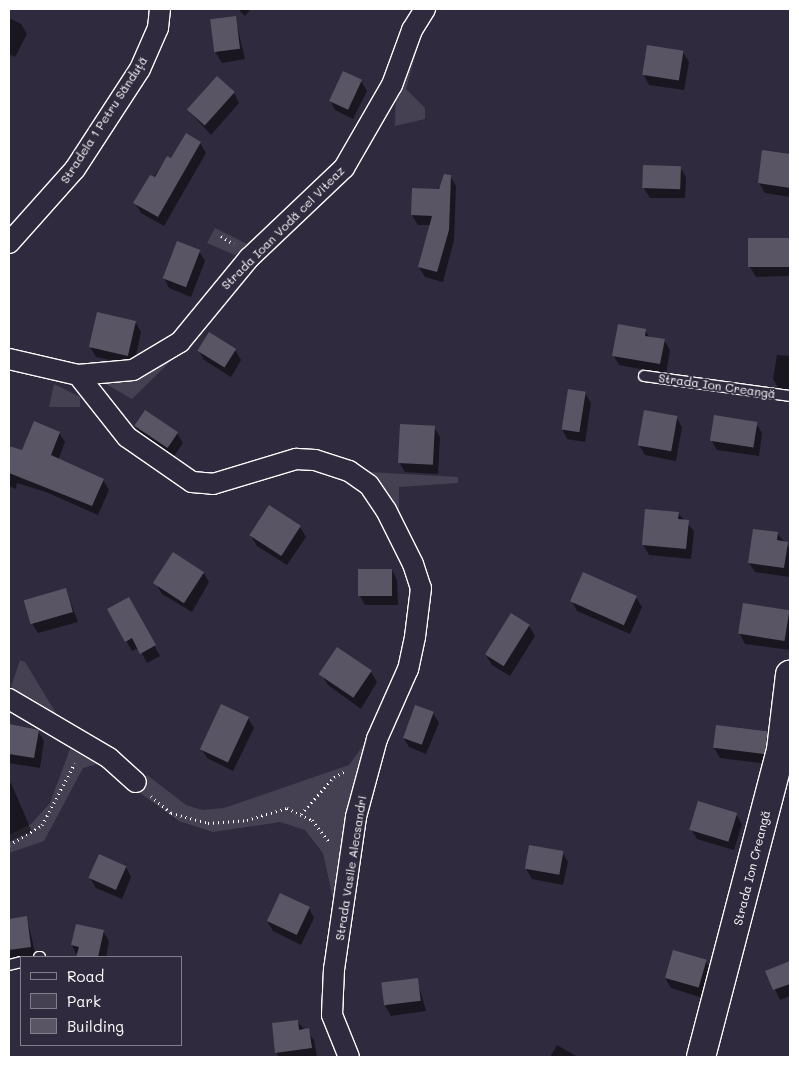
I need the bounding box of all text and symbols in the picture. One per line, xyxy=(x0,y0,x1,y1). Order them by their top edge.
street label: Stradela 1 Petru Sănduță xyxy=(58,54,150,186)
street label: Strada Ioan Vodă cel Viteaz xyxy=(218,163,348,293)
street label: Strada Ion Creangă xyxy=(658,371,776,401)
street label: Strada Vasile Alecsandri xyxy=(332,795,370,941)
street label: Strada Ion Creangă xyxy=(731,809,773,927)
legend xyxy=(20,956,182,1046)
text: Road xyxy=(67,966,104,986)
text: Park xyxy=(67,991,101,1011)
text: Building xyxy=(67,1016,124,1036)

